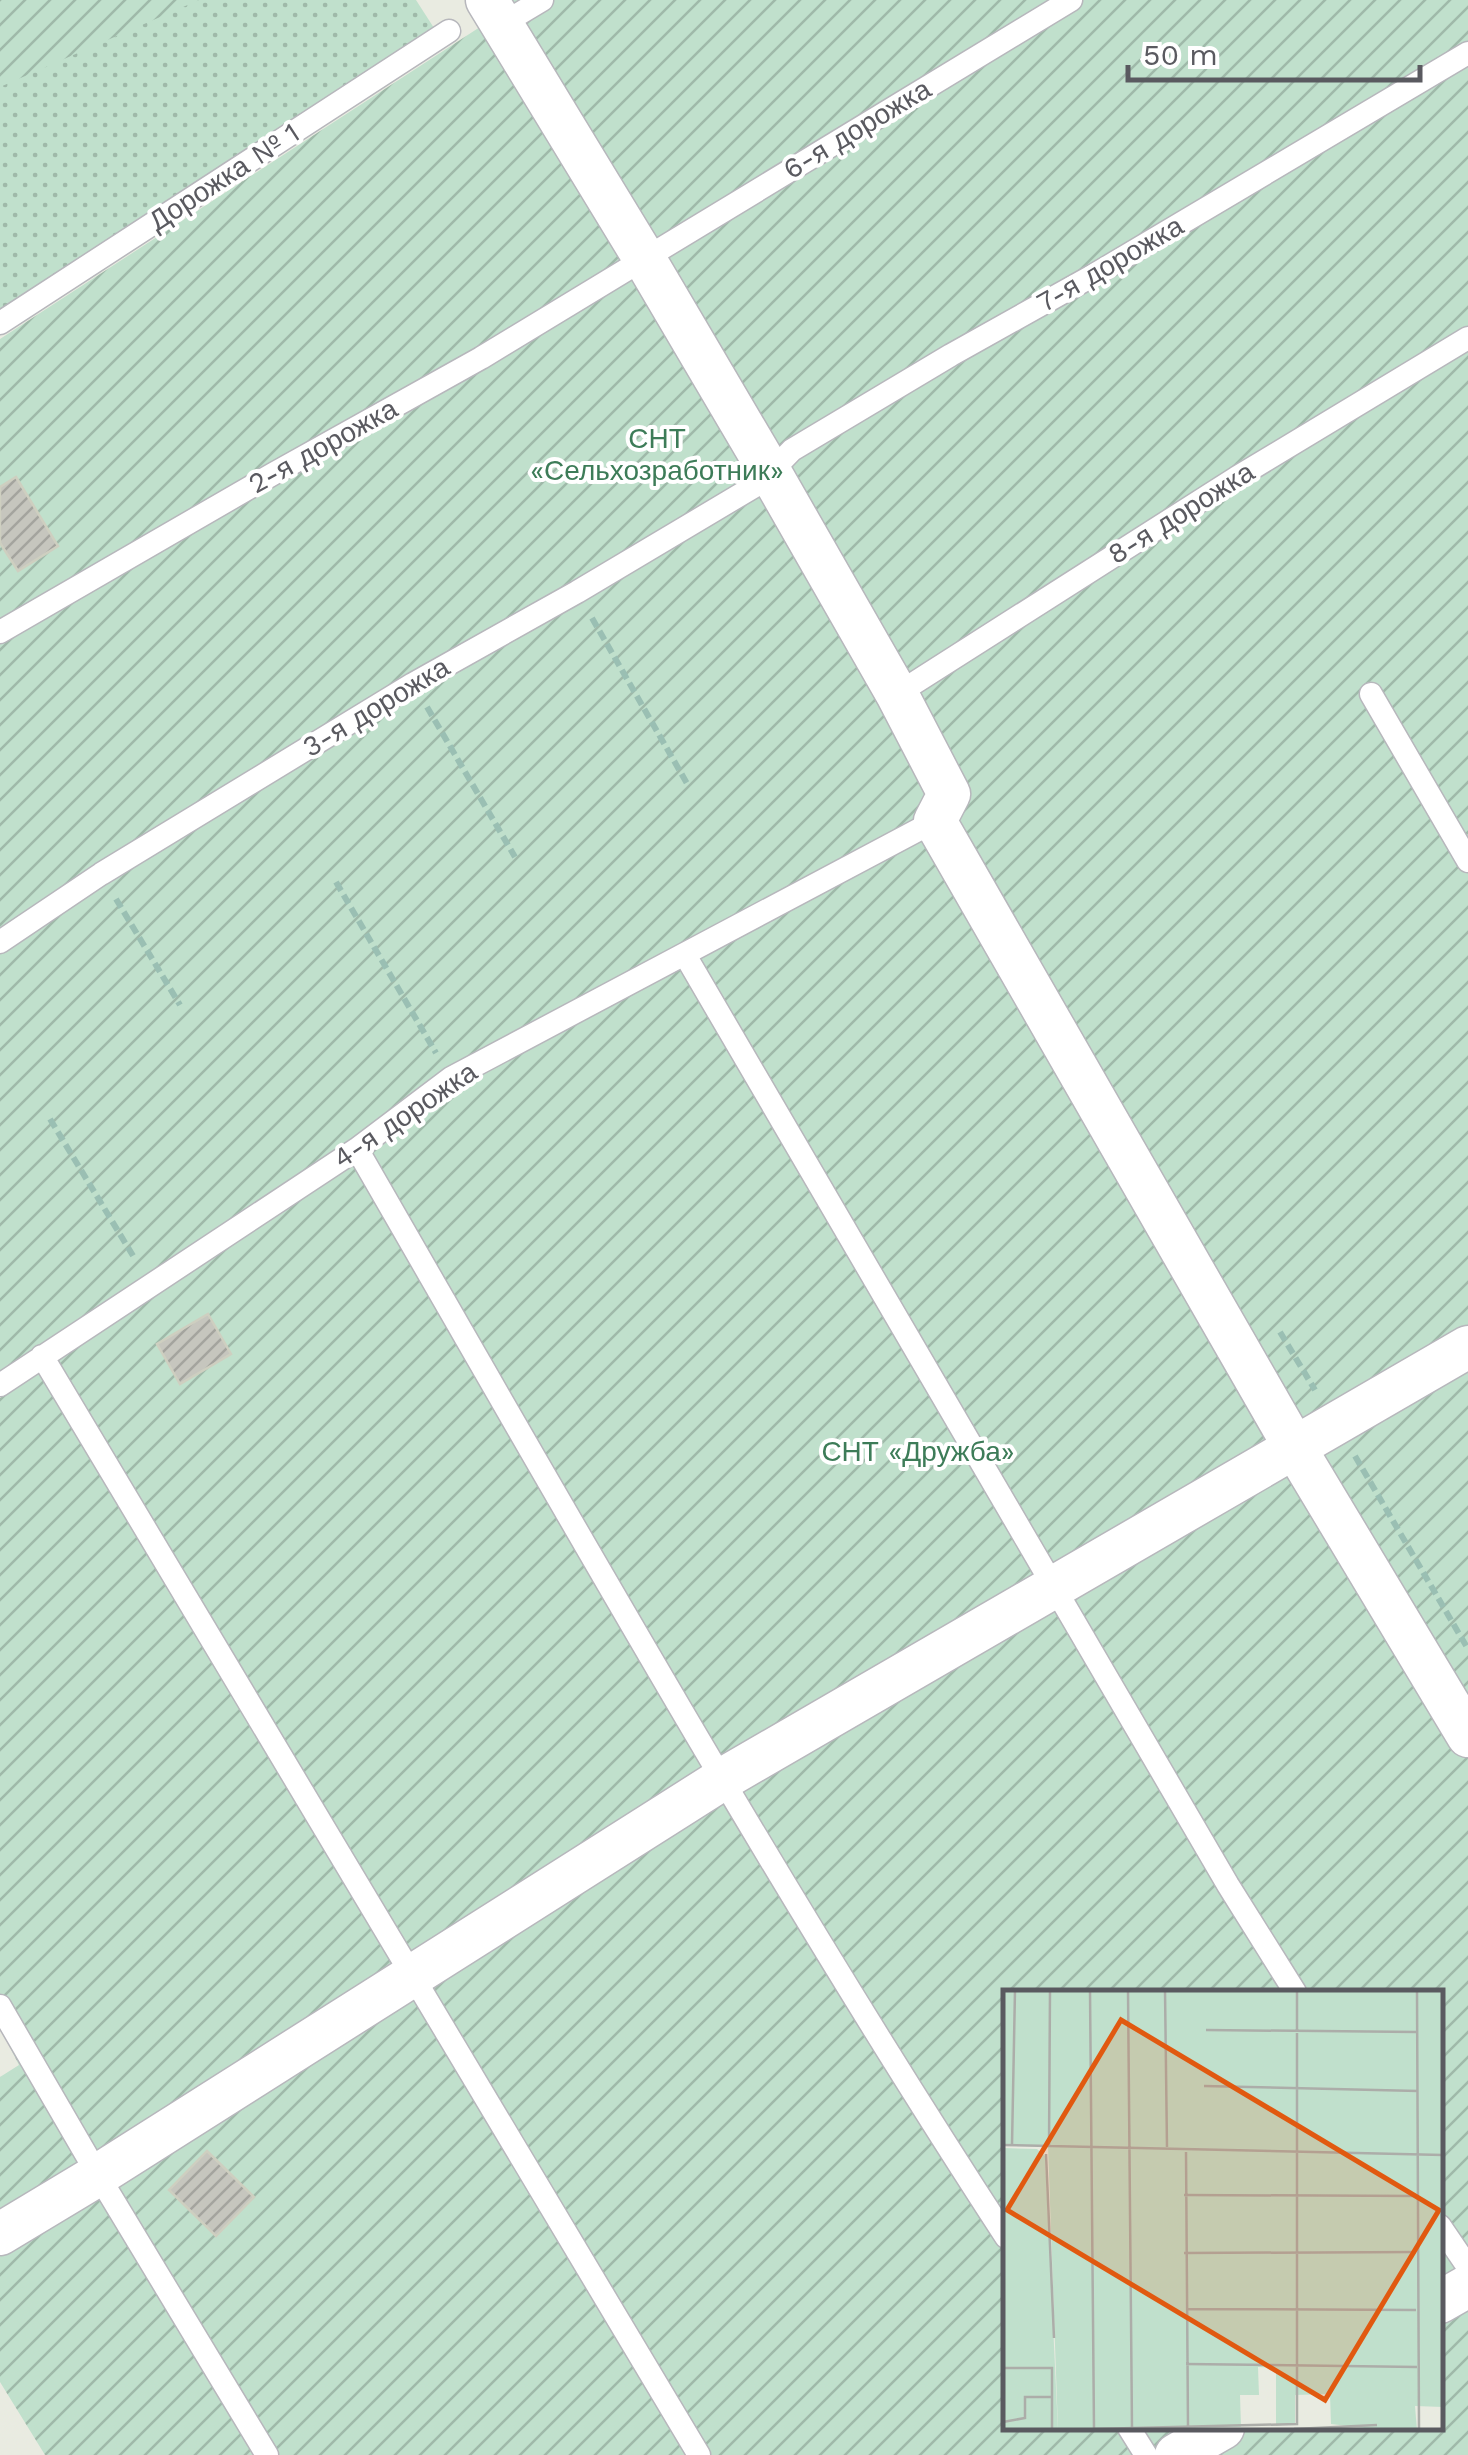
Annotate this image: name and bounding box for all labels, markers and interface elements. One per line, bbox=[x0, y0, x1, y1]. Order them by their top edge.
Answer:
scale bar bbox=[1128, 20, 1420, 82]
text: 50 m bbox=[1143, 37, 1218, 72]
street label: 6-я дорожка bbox=[777, 72, 937, 186]
street label: Дорожка № 1 bbox=[142, 116, 306, 238]
street label: 7-я дорожка bbox=[1031, 209, 1189, 319]
street label: 2-я дорожка bbox=[243, 391, 403, 500]
park label: СНТ «Сельхозработник» bbox=[530, 422, 784, 487]
street label: 8-я дорожка bbox=[1102, 455, 1261, 571]
street label: 3-я дорожка bbox=[297, 650, 456, 764]
street label: 4-я дорожка bbox=[327, 1055, 483, 1175]
park label: СНТ «Дружба» bbox=[821, 1435, 1015, 1468]
inset map bbox=[1003, 1990, 1443, 2430]

